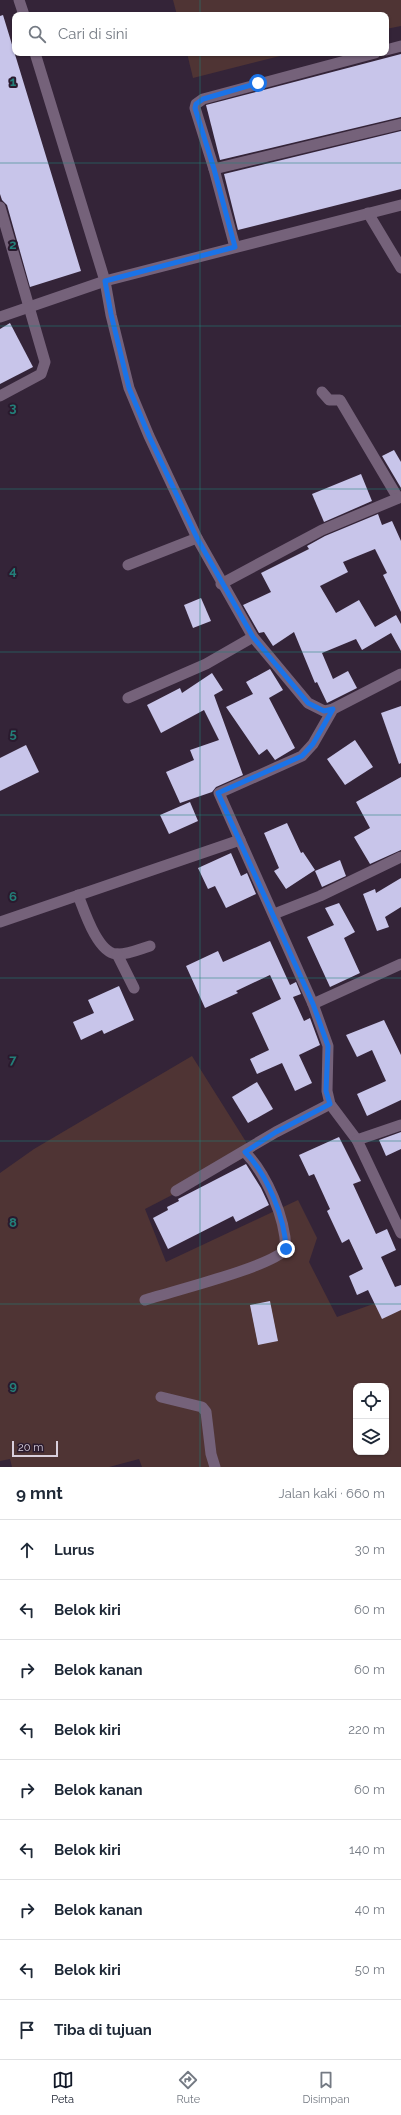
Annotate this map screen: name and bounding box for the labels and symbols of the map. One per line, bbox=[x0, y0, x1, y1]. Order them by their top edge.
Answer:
text: 1 bbox=[10, 74, 17, 89]
route start bbox=[249, 74, 267, 92]
text: 2 bbox=[9, 237, 17, 252]
text: 3 bbox=[9, 400, 17, 415]
text: 4 bbox=[9, 563, 17, 578]
text: 5 bbox=[9, 726, 17, 741]
text: 6 bbox=[9, 889, 17, 904]
text: 7 bbox=[9, 1052, 17, 1067]
text: 8 bbox=[9, 1215, 17, 1230]
route end bbox=[277, 1240, 295, 1258]
text: 9 bbox=[9, 1378, 17, 1393]
scale bar bbox=[12, 1439, 58, 1458]

